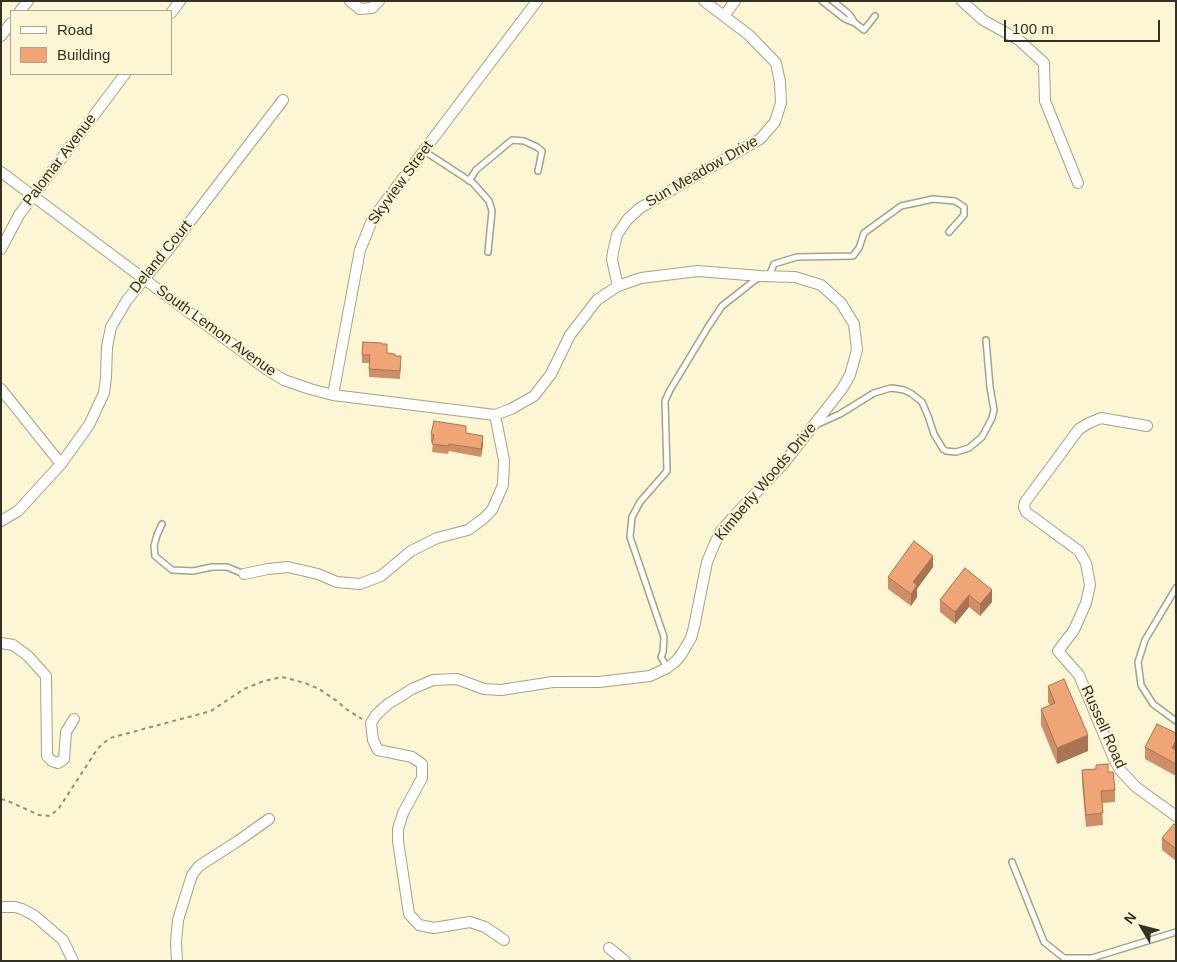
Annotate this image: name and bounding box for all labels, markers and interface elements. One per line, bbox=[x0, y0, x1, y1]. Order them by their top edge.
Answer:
legend bbox=[10, 10, 172, 75]
scale bar bbox=[1007, 10, 1163, 42]
text: 100 m bbox=[1012, 20, 1054, 37]
text: Road bbox=[57, 21, 93, 38]
text: Building bbox=[57, 46, 110, 63]
street label: Palomar Avenue bbox=[20, 110, 100, 210]
street label: Sun Meadow Drive bbox=[643, 133, 761, 211]
street label: Skyview Street bbox=[365, 138, 437, 228]
street label: Deland Court bbox=[126, 217, 196, 297]
street label: South Lemon Avenue bbox=[152, 281, 280, 381]
street label: Kimberly Woods Drive bbox=[712, 419, 820, 545]
street label: Russell Road bbox=[1077, 683, 1129, 771]
north arrow bbox=[1117, 902, 1167, 952]
text: N bbox=[1121, 909, 1139, 927]

